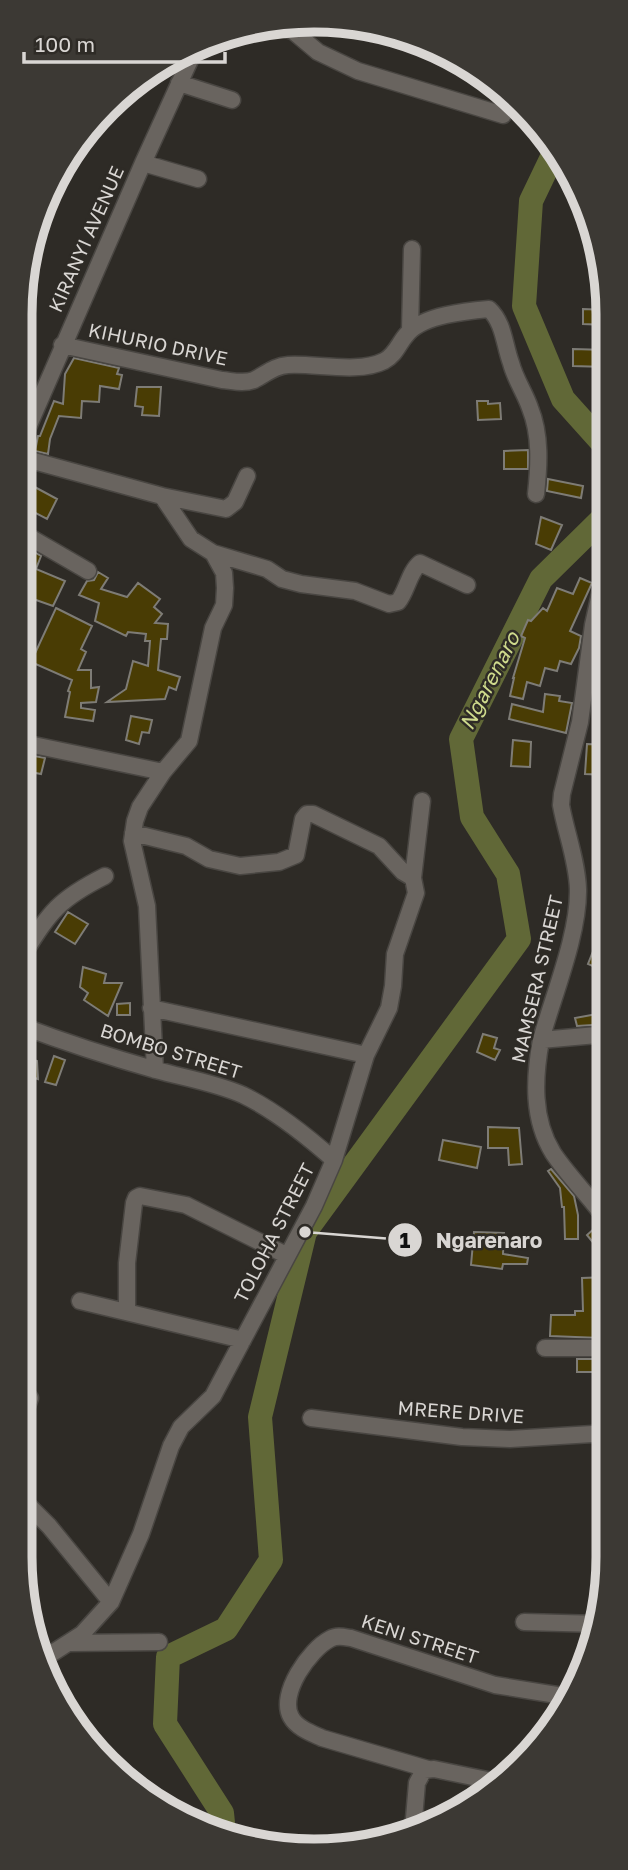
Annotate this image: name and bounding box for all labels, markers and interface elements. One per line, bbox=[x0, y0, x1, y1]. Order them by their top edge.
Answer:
scale bar bbox=[24, 21, 226, 65]
text: 100 m bbox=[35, 31, 95, 57]
street label: KIRANYI AVENUE bbox=[43, 162, 128, 315]
street label: KIHURIO DRIVE bbox=[86, 318, 230, 369]
water label: Ngarenaro bbox=[453, 626, 525, 734]
street label: MAMSERA STREET bbox=[506, 893, 567, 1065]
street label: BOMBO STREET bbox=[98, 1018, 245, 1083]
street label: TOLOHA STREET bbox=[228, 1159, 319, 1306]
callout: Ngarenaro bbox=[387, 1219, 557, 1261]
text: 1 bbox=[400, 1227, 411, 1253]
text: Ngarenaro bbox=[436, 1227, 542, 1253]
street label: MRERE DRIVE bbox=[397, 1396, 525, 1427]
street label: KENI STREET bbox=[359, 1609, 482, 1668]

